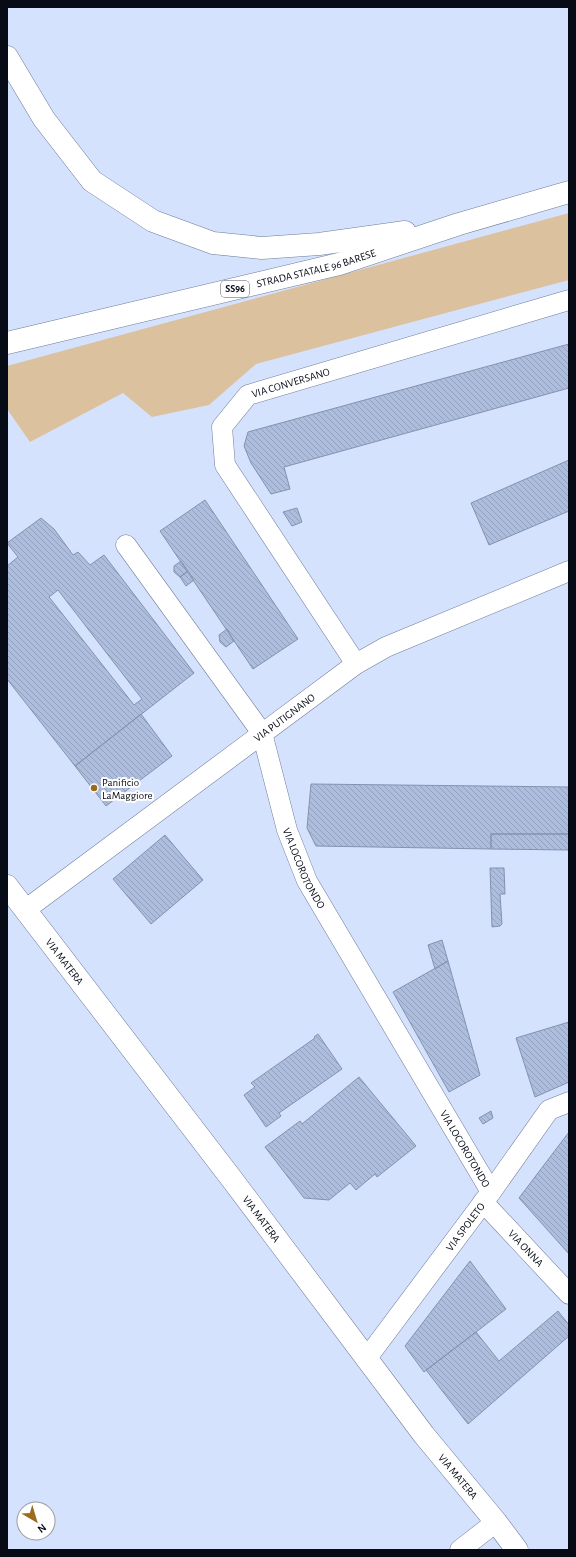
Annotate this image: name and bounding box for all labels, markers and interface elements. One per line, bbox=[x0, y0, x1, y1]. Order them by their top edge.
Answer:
street label: STRADA STATALE 96 BARESE bbox=[255, 246, 378, 289]
road number: SS96 bbox=[221, 281, 249, 297]
street label: VIA CONVERSANO bbox=[250, 366, 331, 399]
street label: VIA PUTIGNANO bbox=[252, 691, 317, 744]
place label: Panificio LaMaggiore bbox=[102, 777, 153, 801]
marker: Panificio LaMaggiore bbox=[89, 783, 99, 793]
street label: VIA LOCOROTONDO bbox=[281, 826, 327, 910]
street label: VIA MATERA bbox=[44, 936, 86, 987]
street label: VIA LOCOROTONDO bbox=[438, 1108, 492, 1189]
street label: VIA MATERA bbox=[241, 1193, 283, 1245]
street label: VIA SPOLETO bbox=[444, 1200, 487, 1253]
street label: VIA ONNA bbox=[506, 1228, 546, 1269]
street label: VIA MATERA bbox=[436, 1452, 480, 1501]
north arrow bbox=[16, 1501, 56, 1541]
text: N bbox=[35, 1522, 48, 1535]

